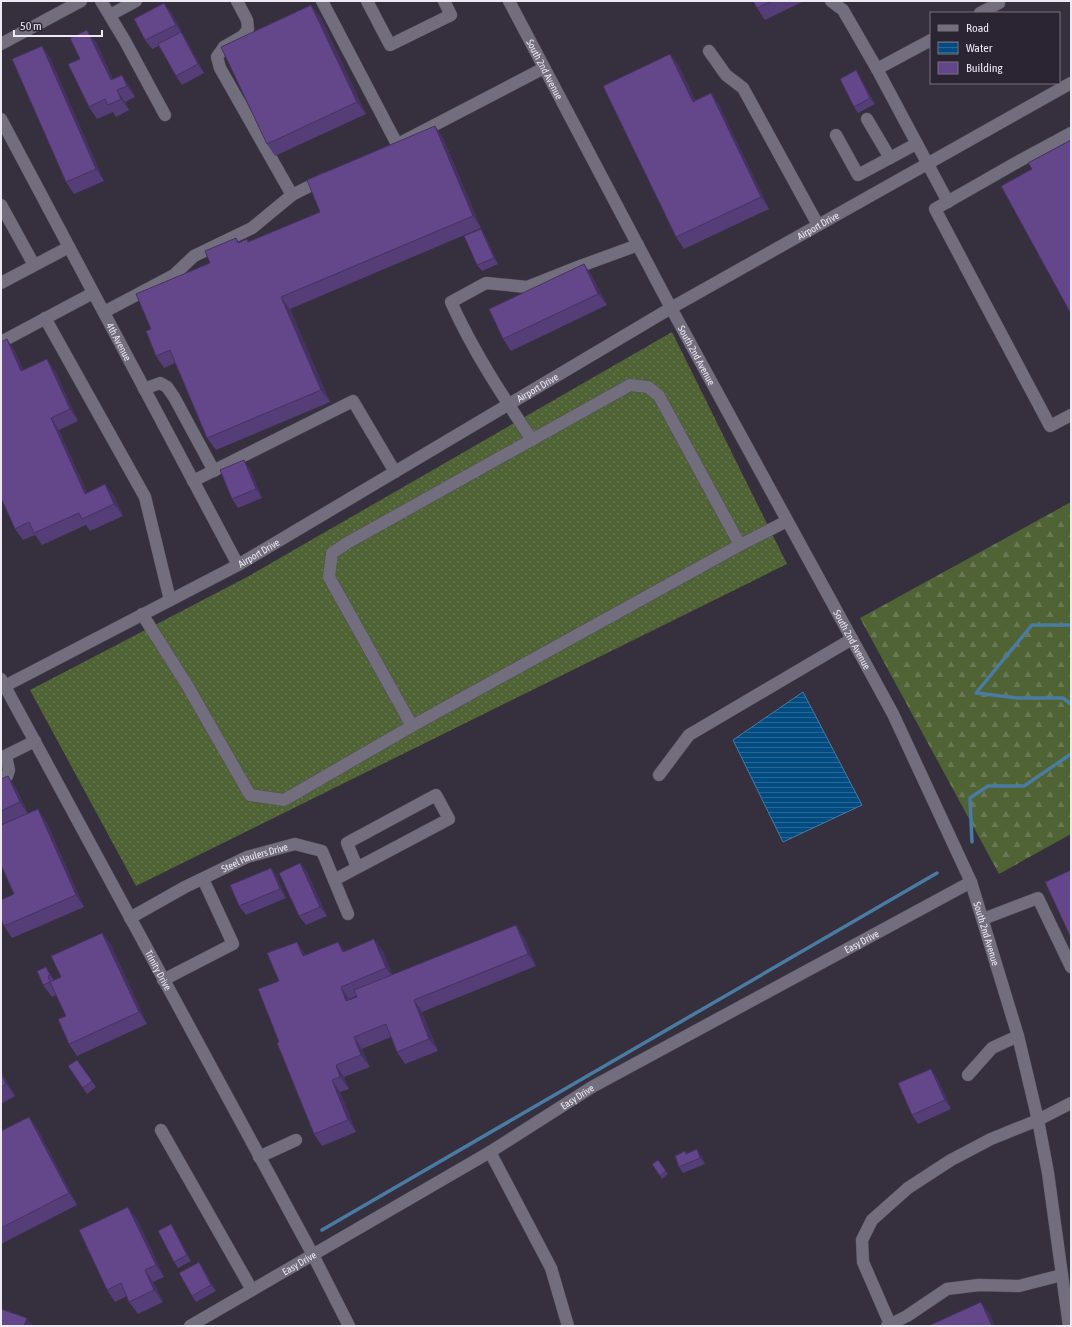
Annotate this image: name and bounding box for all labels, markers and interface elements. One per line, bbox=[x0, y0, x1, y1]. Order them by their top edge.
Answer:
scale bar bbox=[14, 12, 102, 38]
legend bbox=[930, 12, 1060, 84]
text: 50 m bbox=[20, 19, 42, 33]
text: Road bbox=[966, 21, 989, 35]
street label: South 2nd Avenue bbox=[524, 37, 565, 102]
text: Water bbox=[966, 41, 993, 55]
text: Building bbox=[966, 61, 1004, 75]
street label: Airport Drive bbox=[795, 210, 841, 242]
street label: 4th Avenue bbox=[104, 321, 134, 363]
street label: South 2nd Avenue bbox=[676, 324, 717, 388]
street label: Airport Drive bbox=[515, 371, 561, 404]
street label: Airport Drive bbox=[236, 536, 282, 570]
street label: South 2nd Avenue bbox=[831, 608, 873, 672]
street label: Steel Haulers Drive bbox=[220, 841, 289, 875]
street label: South 2nd Avenue bbox=[971, 900, 1001, 967]
street label: Easy Drive bbox=[843, 928, 881, 955]
street label: Trinity Drive bbox=[143, 948, 174, 993]
street label: Easy Drive bbox=[559, 1082, 596, 1112]
street label: Easy Drive bbox=[280, 1249, 319, 1277]

